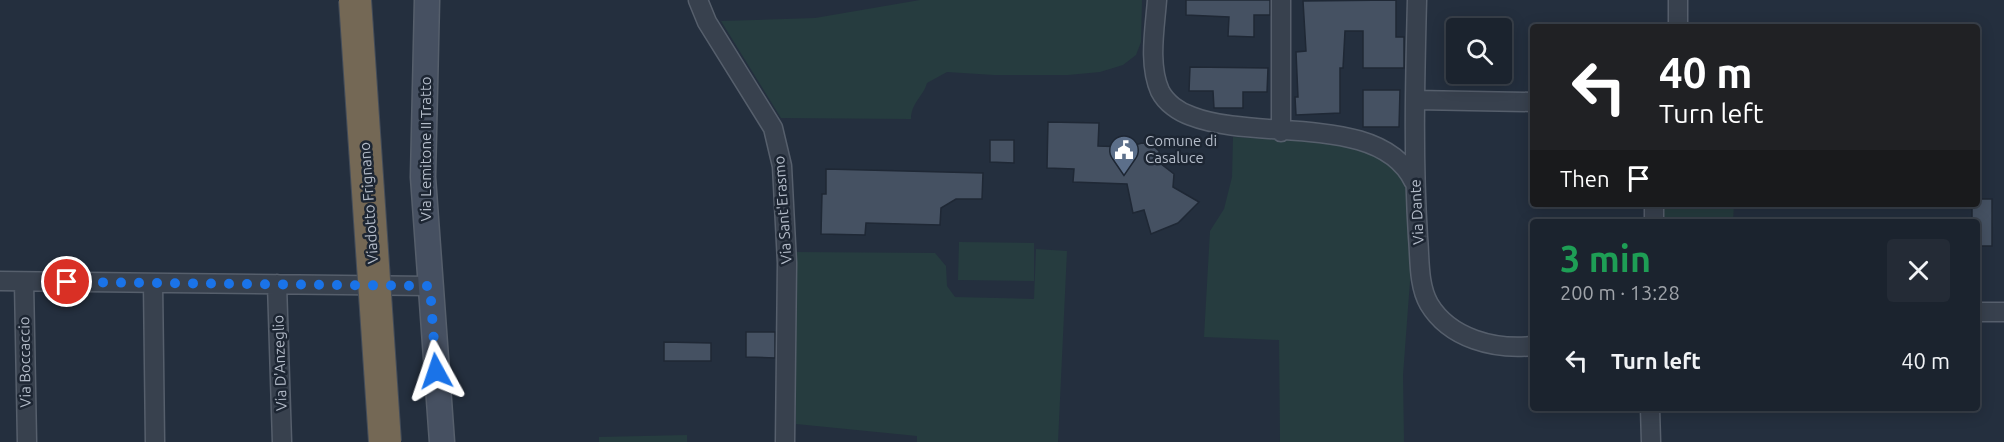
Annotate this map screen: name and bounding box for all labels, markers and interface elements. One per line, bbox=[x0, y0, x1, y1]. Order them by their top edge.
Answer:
map controls bbox=[1446, 18, 1512, 84]
button: search bbox=[1446, 18, 1512, 84]
icon: left bbox=[1560, 48, 1638, 126]
text: 40 m bbox=[1659, 49, 1753, 96]
street label: Via Lemitone II Tratto bbox=[417, 76, 434, 222]
text: Turn left bbox=[1659, 98, 1763, 128]
place label: Comune di Casaluce bbox=[1145, 132, 1217, 166]
public building icon: Comune di Casaluce bbox=[1108, 134, 1140, 176]
street label: Viadotto Frignano bbox=[356, 142, 381, 265]
street label: Via Sant'Erasmo bbox=[770, 155, 795, 265]
icon: arrive bbox=[1622, 162, 1655, 195]
text: Then bbox=[1560, 166, 1610, 191]
street label: Via Dante bbox=[1406, 179, 1427, 245]
text: 3 min bbox=[1560, 238, 1651, 279]
button: close bbox=[1887, 239, 1950, 302]
pin bbox=[41, 256, 92, 307]
icon: arrive bbox=[50, 265, 83, 298]
text: 200 m · 13:28 bbox=[1560, 281, 1680, 304]
street label: Via D'Anzeglio bbox=[269, 315, 290, 411]
street label: Via Boccaccio bbox=[15, 316, 34, 408]
position arrow bbox=[404, 339, 468, 403]
icon: left bbox=[1560, 344, 1593, 377]
text: Turn left bbox=[1611, 348, 1701, 373]
text: 40 m bbox=[1901, 348, 1950, 373]

